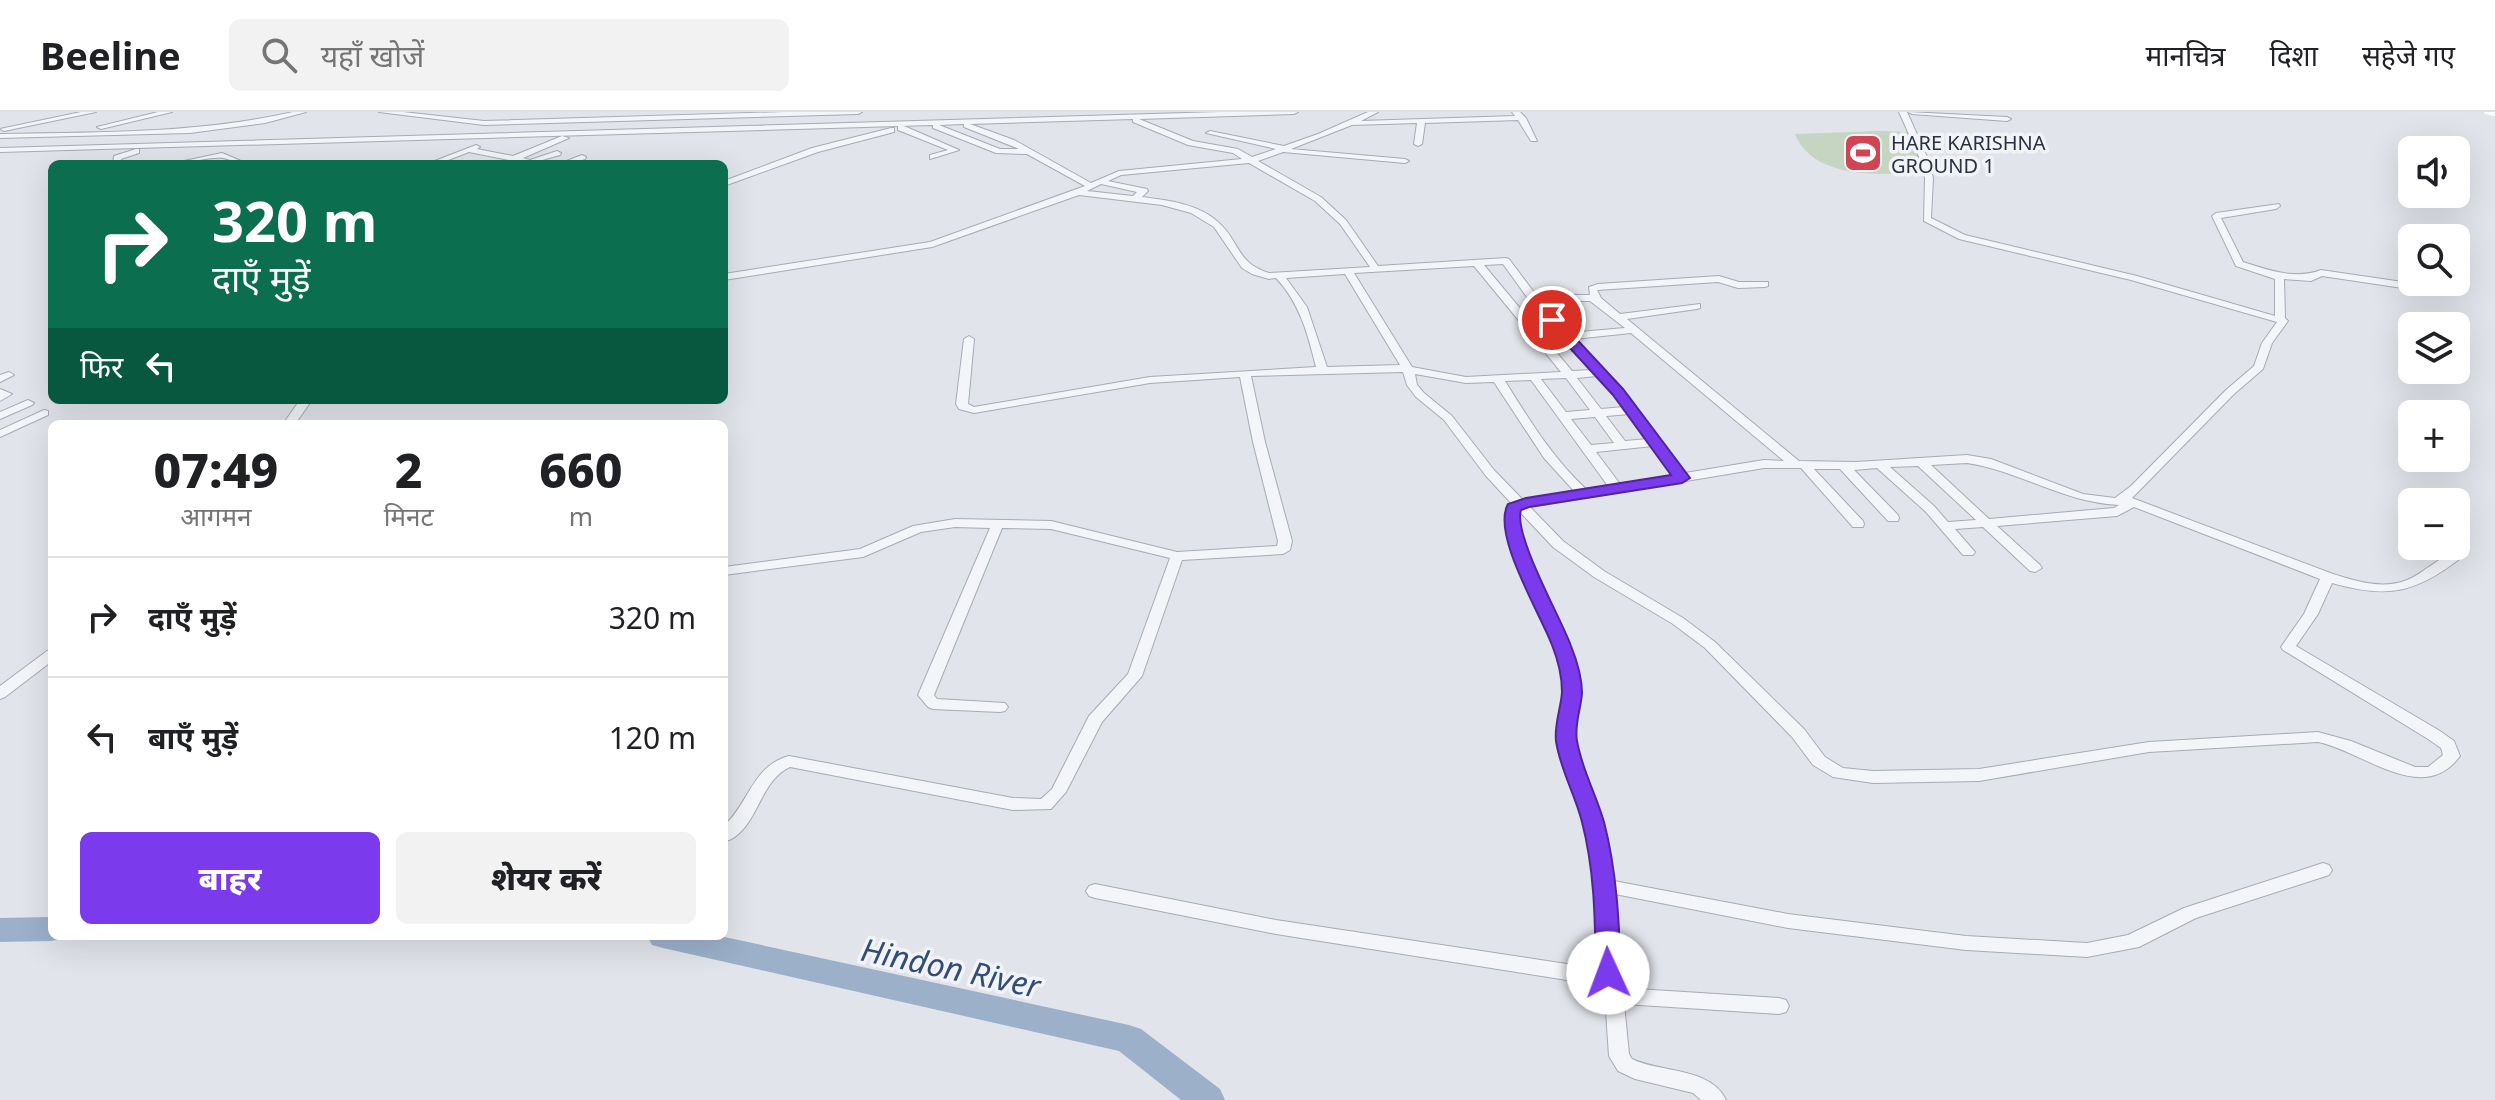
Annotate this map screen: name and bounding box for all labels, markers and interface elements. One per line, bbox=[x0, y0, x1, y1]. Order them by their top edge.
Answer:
search box bbox=[229, 19, 789, 91]
text: Beeline bbox=[40, 29, 181, 81]
icon: search bbox=[257, 33, 301, 77]
text: यहाँ खोजें bbox=[321, 35, 424, 76]
text: मानचित्र bbox=[2145, 36, 2225, 74]
text: दिशा bbox=[2269, 36, 2318, 74]
text: सहेजे गए bbox=[2362, 36, 2455, 74]
place label: HARE KARISHNA GROUND 1 bbox=[1891, 129, 2046, 179]
sports icon: HARE KARISHNA GROUND 1 bbox=[1842, 132, 1884, 174]
map controls bbox=[2398, 136, 2470, 560]
button: sound bbox=[2398, 136, 2470, 208]
text: 320 m bbox=[212, 182, 377, 258]
icon: right bbox=[80, 192, 184, 296]
button: search bbox=[2398, 224, 2470, 296]
text: दाएँ मुड़ें bbox=[212, 254, 311, 303]
pin bbox=[1518, 286, 1586, 354]
icon: arrive bbox=[1530, 298, 1574, 342]
button: layers bbox=[2398, 312, 2470, 384]
icon: left bbox=[139, 344, 183, 388]
text: फिर bbox=[80, 346, 123, 387]
button: + bbox=[2398, 400, 2470, 472]
text: 07:49 bbox=[154, 437, 278, 502]
text: 2 bbox=[395, 437, 423, 502]
text: 660 bbox=[539, 437, 622, 502]
button: − bbox=[2398, 488, 2470, 560]
text: आगमन bbox=[180, 498, 251, 534]
text: मिनट bbox=[384, 498, 434, 534]
text: m bbox=[569, 498, 593, 534]
icon: right bbox=[80, 595, 124, 639]
text: दाएँ मुड़ें bbox=[148, 597, 236, 638]
text: 320 m bbox=[609, 597, 696, 638]
icon: left bbox=[80, 715, 124, 759]
text: बाएँ मुड़ें bbox=[148, 717, 238, 758]
text: 120 m bbox=[609, 717, 696, 758]
button: बाहर bbox=[80, 832, 380, 924]
button: शेयर करें bbox=[396, 832, 696, 924]
water label: Hindon River bbox=[857, 927, 1046, 1007]
position arrow bbox=[1566, 931, 1650, 1015]

